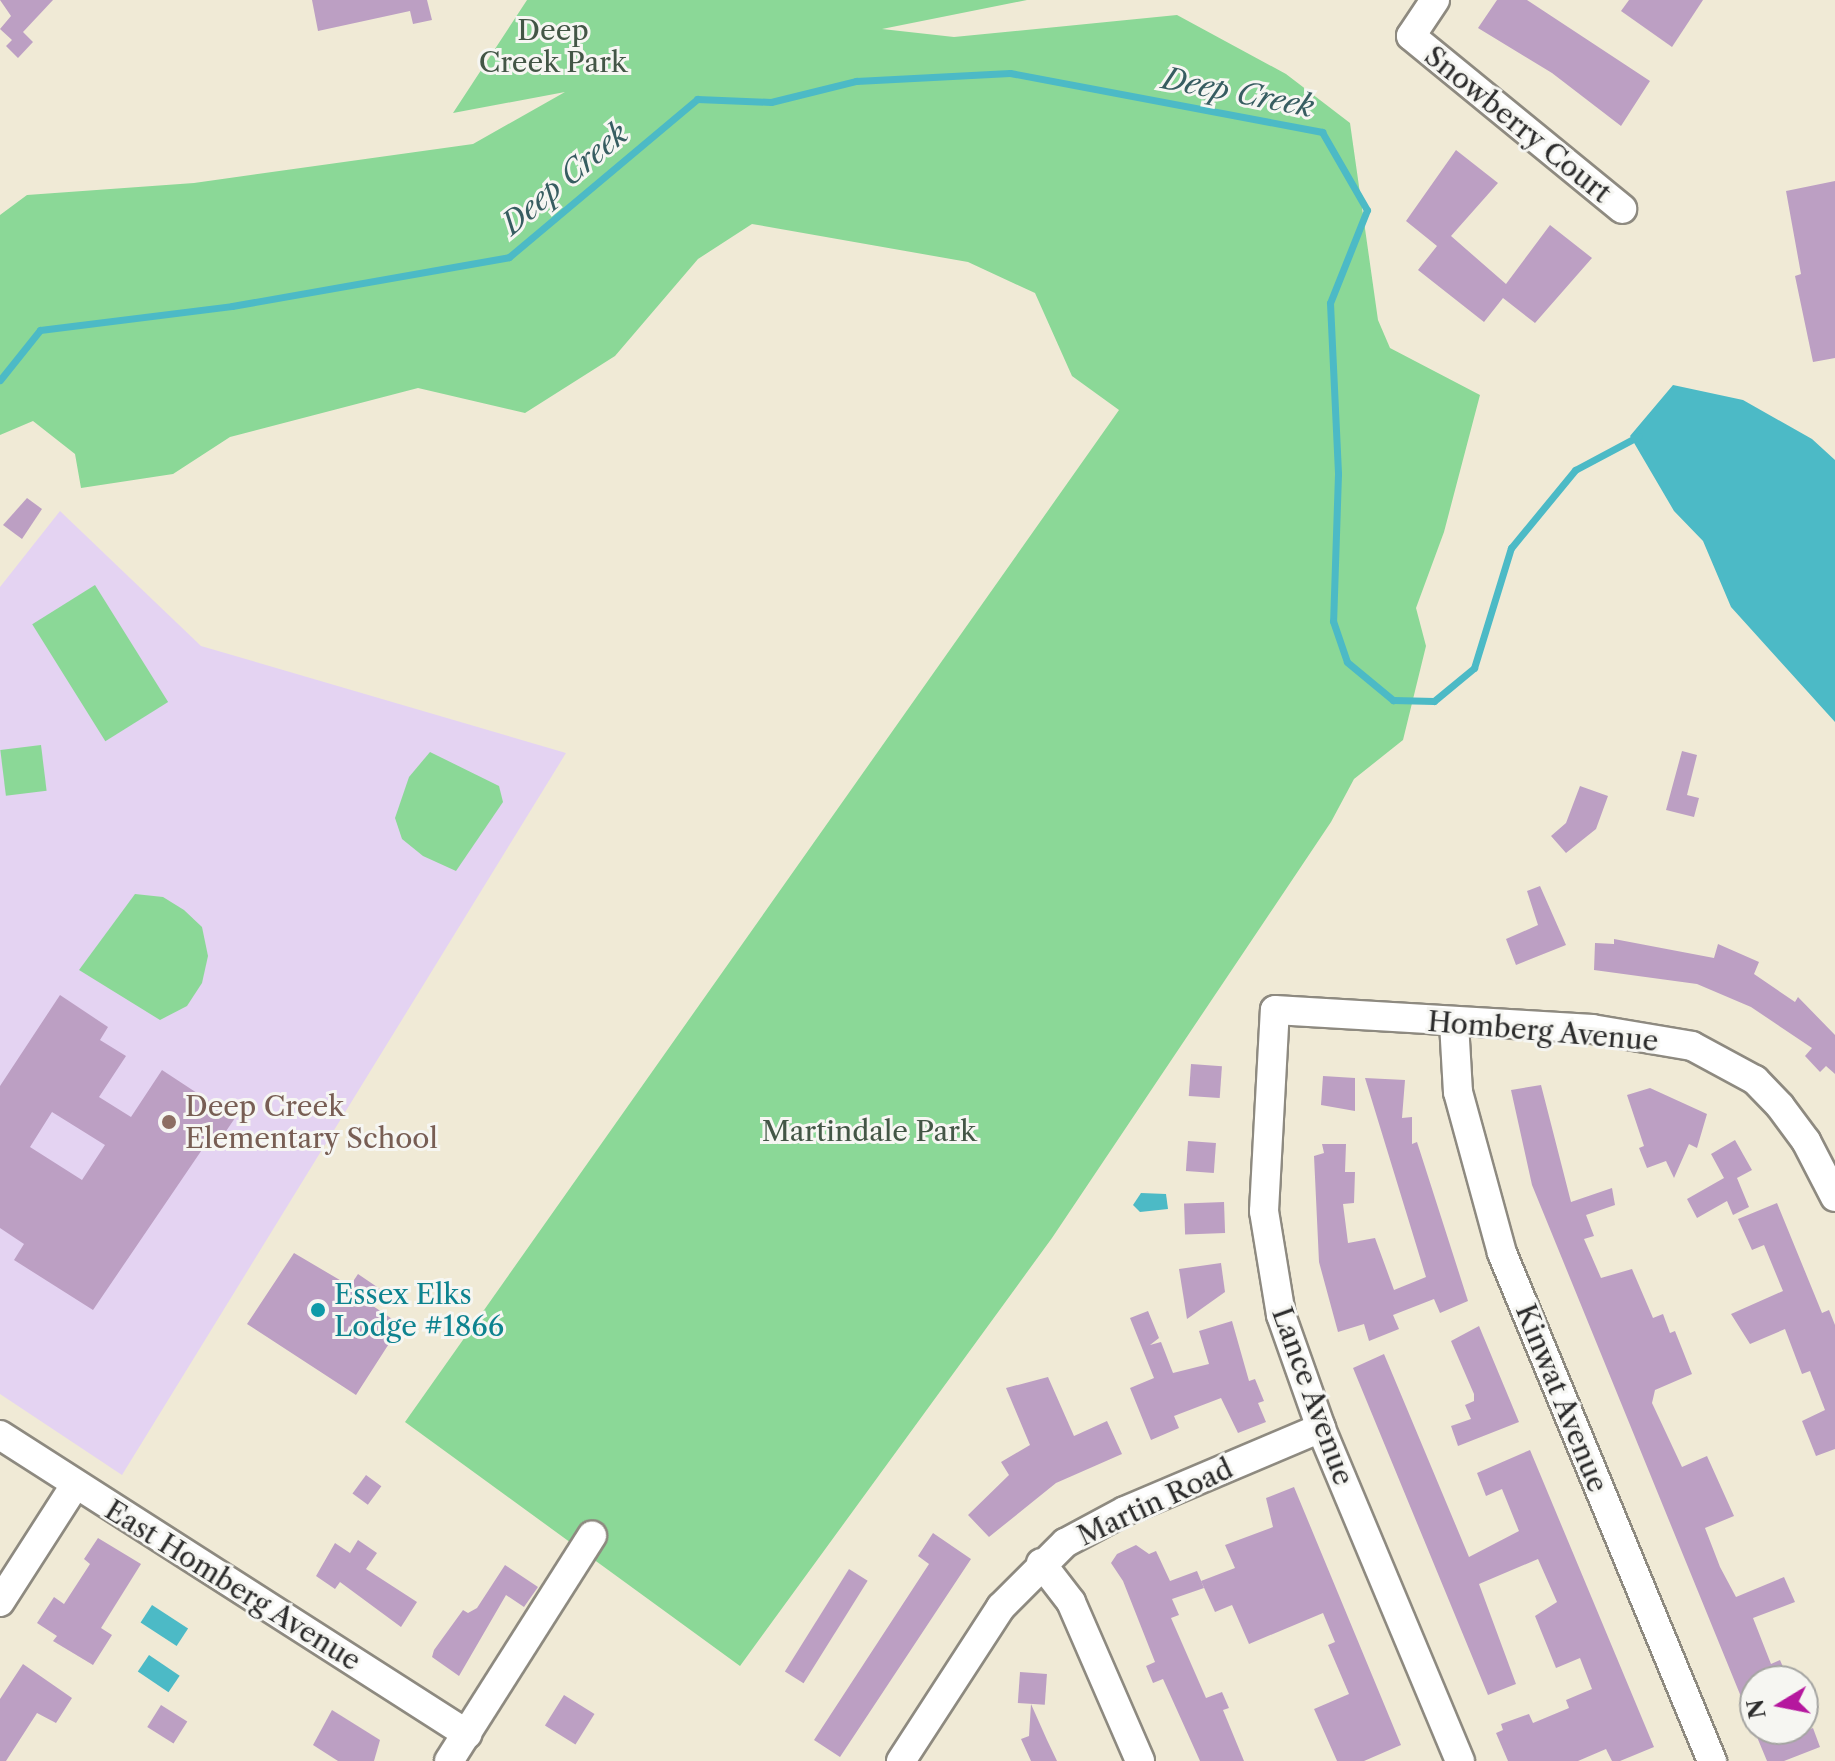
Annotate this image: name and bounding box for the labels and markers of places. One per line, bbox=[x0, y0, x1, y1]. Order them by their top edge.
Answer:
place label: Deep Creek Elementary School bbox=[185, 1089, 439, 1155]
marker: Deep Creek Elementary School bbox=[160, 1113, 178, 1131]
place label: Essex Elks Lodge #1866 bbox=[334, 1277, 504, 1343]
marker: Essex Elks Lodge #1866 bbox=[309, 1301, 327, 1319]

